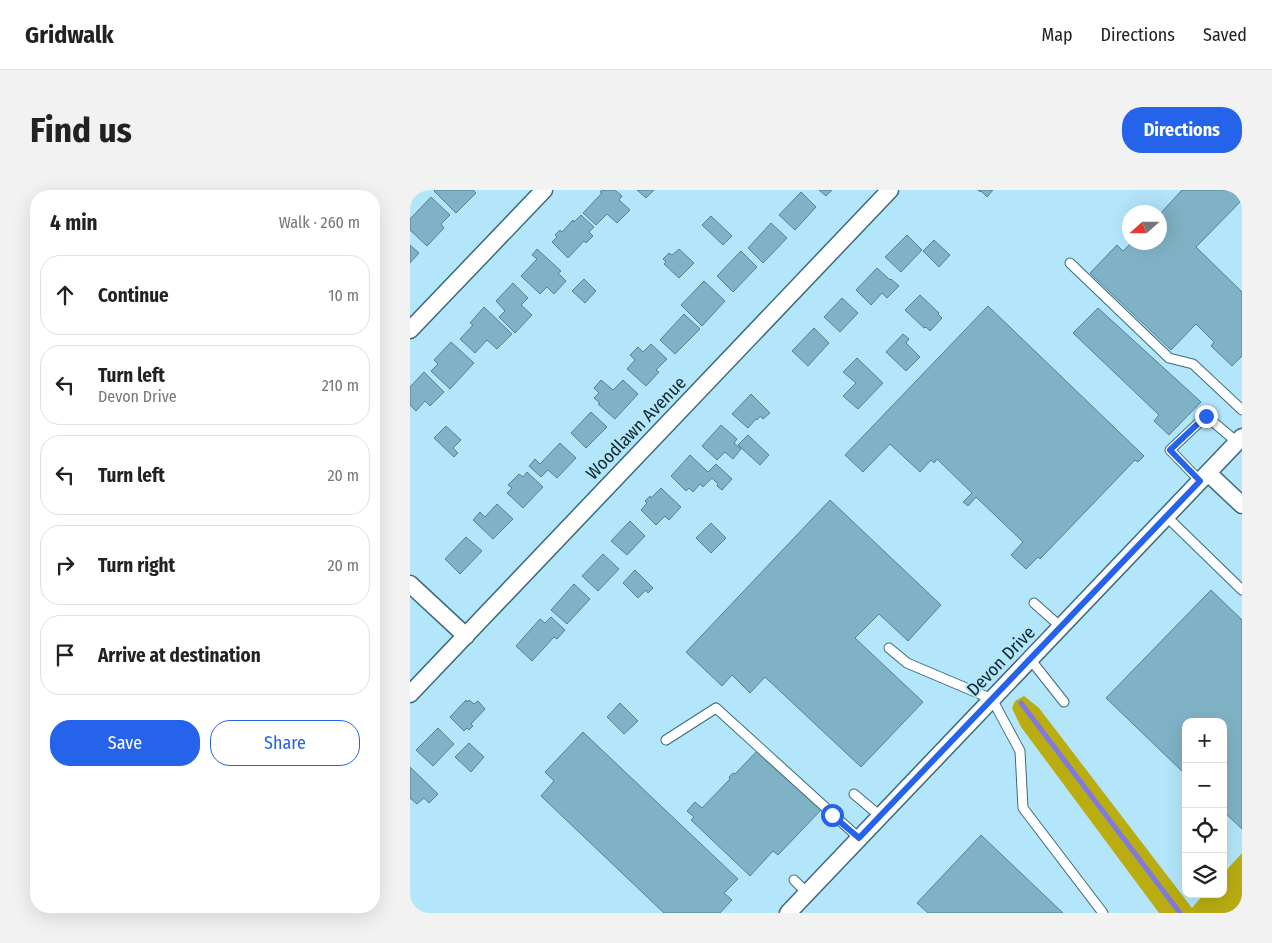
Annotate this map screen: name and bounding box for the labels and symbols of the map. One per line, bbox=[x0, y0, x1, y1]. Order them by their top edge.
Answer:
north arrow bbox=[1122, 205, 1167, 250]
street label: Woodlawn Avenue bbox=[581, 372, 691, 484]
route end bbox=[1195, 405, 1218, 428]
street label: Devon Drive bbox=[962, 621, 1040, 700]
route start bbox=[821, 804, 844, 827]

